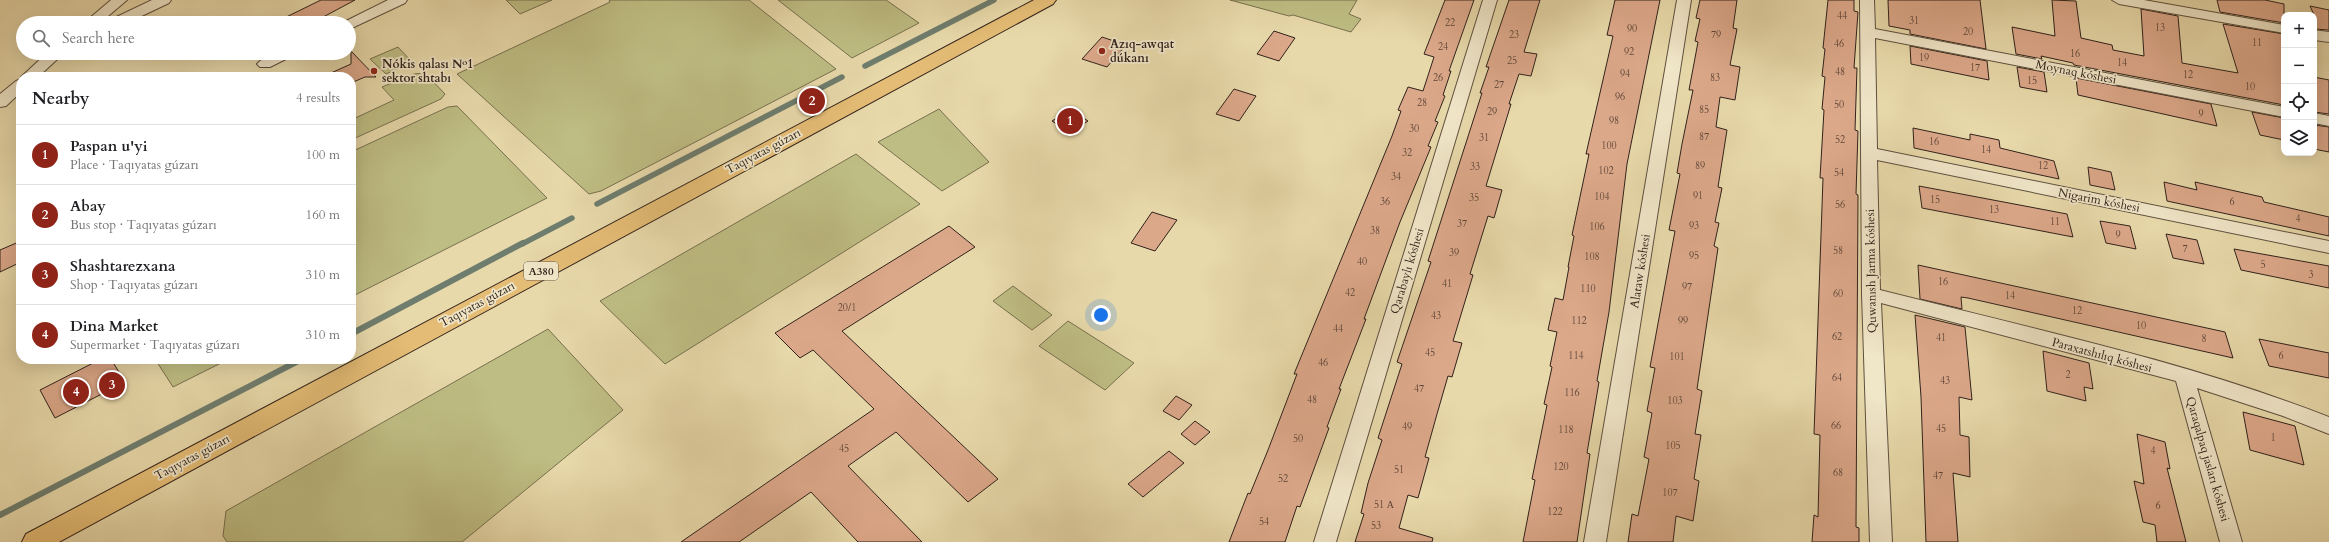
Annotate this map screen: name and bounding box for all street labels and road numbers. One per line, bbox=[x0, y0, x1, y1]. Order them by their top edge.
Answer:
street label: Moynaq kóshesi bbox=[2034, 56, 2118, 88]
street label: Taqıyatas gúzarı bbox=[723, 124, 804, 178]
street label: Nigarim kóshesi bbox=[2057, 184, 2142, 216]
street label: Quwanısh Jarma kóshesi bbox=[1862, 208, 1880, 333]
street label: Qarabaylı kóshesi bbox=[1386, 225, 1428, 316]
street label: Alataw kóshesi bbox=[1626, 232, 1654, 309]
road number: A380 bbox=[524, 262, 558, 280]
street label: Taqıyatas gúzarı bbox=[437, 277, 518, 331]
street label: Paraxatshılıq kóshesi bbox=[2050, 334, 2155, 376]
street label: Qaraqalpaq jasları kóshesi bbox=[2183, 395, 2234, 524]
street label: Taqıyatas gúzarı bbox=[152, 430, 233, 484]

